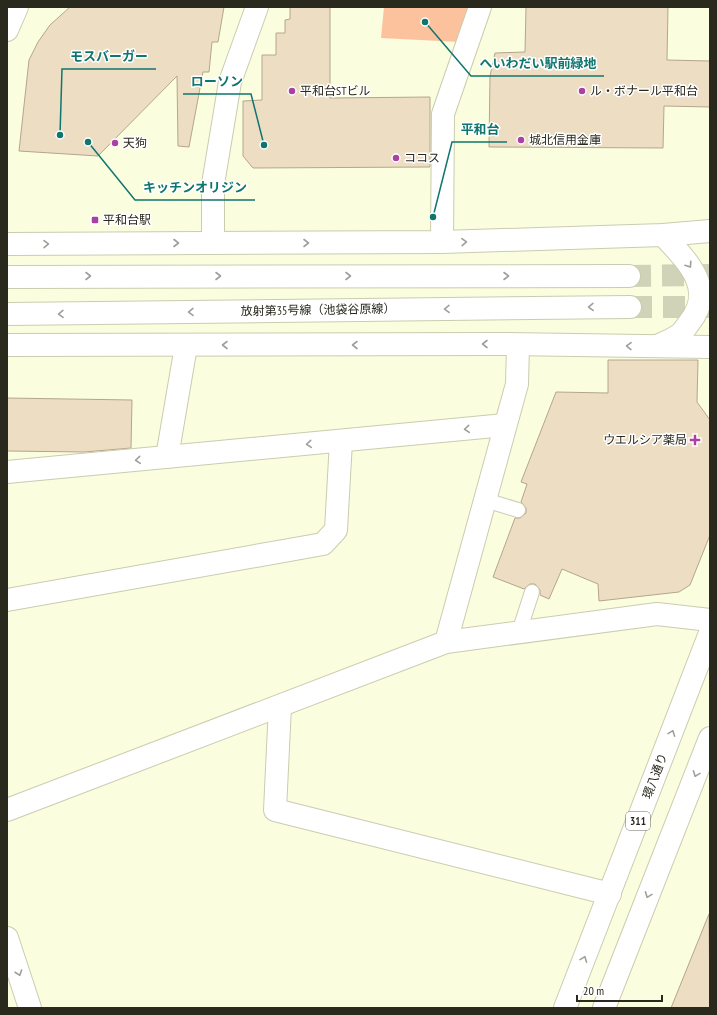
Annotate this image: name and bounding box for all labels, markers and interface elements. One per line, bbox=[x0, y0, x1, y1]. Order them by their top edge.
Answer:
callout: モスバーガー bbox=[62, 44, 156, 69]
text: モスバーガー bbox=[70, 48, 148, 65]
callout: へいわだい駅前緑地 bbox=[471, 51, 604, 76]
text: へいわだい駅前緑地 bbox=[479, 55, 597, 72]
callout: ローソン bbox=[183, 69, 251, 94]
text: ローソン bbox=[191, 73, 243, 90]
place label: 平和台STビル bbox=[300, 83, 371, 98]
place label: ル・ボナール平和台 bbox=[590, 83, 698, 98]
marker: 平和台STビル bbox=[287, 86, 297, 96]
marker: ル・ボナール平和台 bbox=[577, 86, 587, 96]
callout: 平和台 bbox=[452, 117, 507, 142]
text: 平和台 bbox=[460, 121, 500, 138]
place label: 城北信用金庫 bbox=[529, 132, 601, 147]
place label: 天狗 bbox=[123, 135, 147, 150]
marker: 城北信用金庫 bbox=[516, 135, 526, 145]
marker: 天狗 bbox=[110, 138, 120, 148]
place label: ココス bbox=[404, 150, 440, 165]
marker: ココス bbox=[391, 153, 401, 163]
callout: キッチンオリジン bbox=[135, 175, 255, 200]
text: キッチンオリジン bbox=[143, 179, 247, 196]
place label: 平和台駅 bbox=[103, 212, 151, 227]
marker: 平和台駅 bbox=[90, 215, 100, 225]
one-way arrow bbox=[461, 238, 467, 246]
one-way arrow bbox=[173, 239, 179, 247]
one-way arrow bbox=[303, 239, 309, 247]
one-way arrow bbox=[43, 240, 49, 248]
one-way arrow bbox=[684, 260, 691, 267]
one-way arrow bbox=[85, 272, 91, 280]
one-way arrow bbox=[215, 272, 221, 280]
one-way arrow bbox=[345, 272, 351, 280]
one-way arrow bbox=[503, 272, 509, 280]
street label: 放射第35号線（池袋谷原線） bbox=[240, 301, 396, 318]
one-way arrow bbox=[588, 303, 594, 311]
one-way arrow bbox=[444, 305, 450, 313]
one-way arrow bbox=[188, 308, 194, 316]
one-way arrow bbox=[58, 310, 64, 318]
one-way arrow bbox=[482, 340, 488, 348]
one-way arrow bbox=[222, 341, 228, 350]
one-way arrow bbox=[352, 341, 358, 349]
one-way arrow bbox=[626, 342, 632, 350]
one-way arrow bbox=[464, 424, 470, 433]
place label: ウエルシア薬局 bbox=[603, 432, 687, 447]
marker: ウエルシア薬局 bbox=[690, 435, 700, 445]
one-way arrow bbox=[306, 439, 312, 448]
one-way arrow bbox=[135, 455, 141, 464]
one-way arrow bbox=[667, 729, 675, 736]
street label: 環八通り bbox=[639, 751, 670, 801]
one-way arrow bbox=[692, 770, 700, 777]
road number: 311 bbox=[626, 812, 650, 830]
one-way arrow bbox=[645, 891, 653, 898]
one-way arrow bbox=[580, 955, 588, 962]
one-way arrow bbox=[14, 969, 22, 976]
scale bar bbox=[577, 977, 662, 1003]
text: 20 m bbox=[583, 983, 604, 998]

